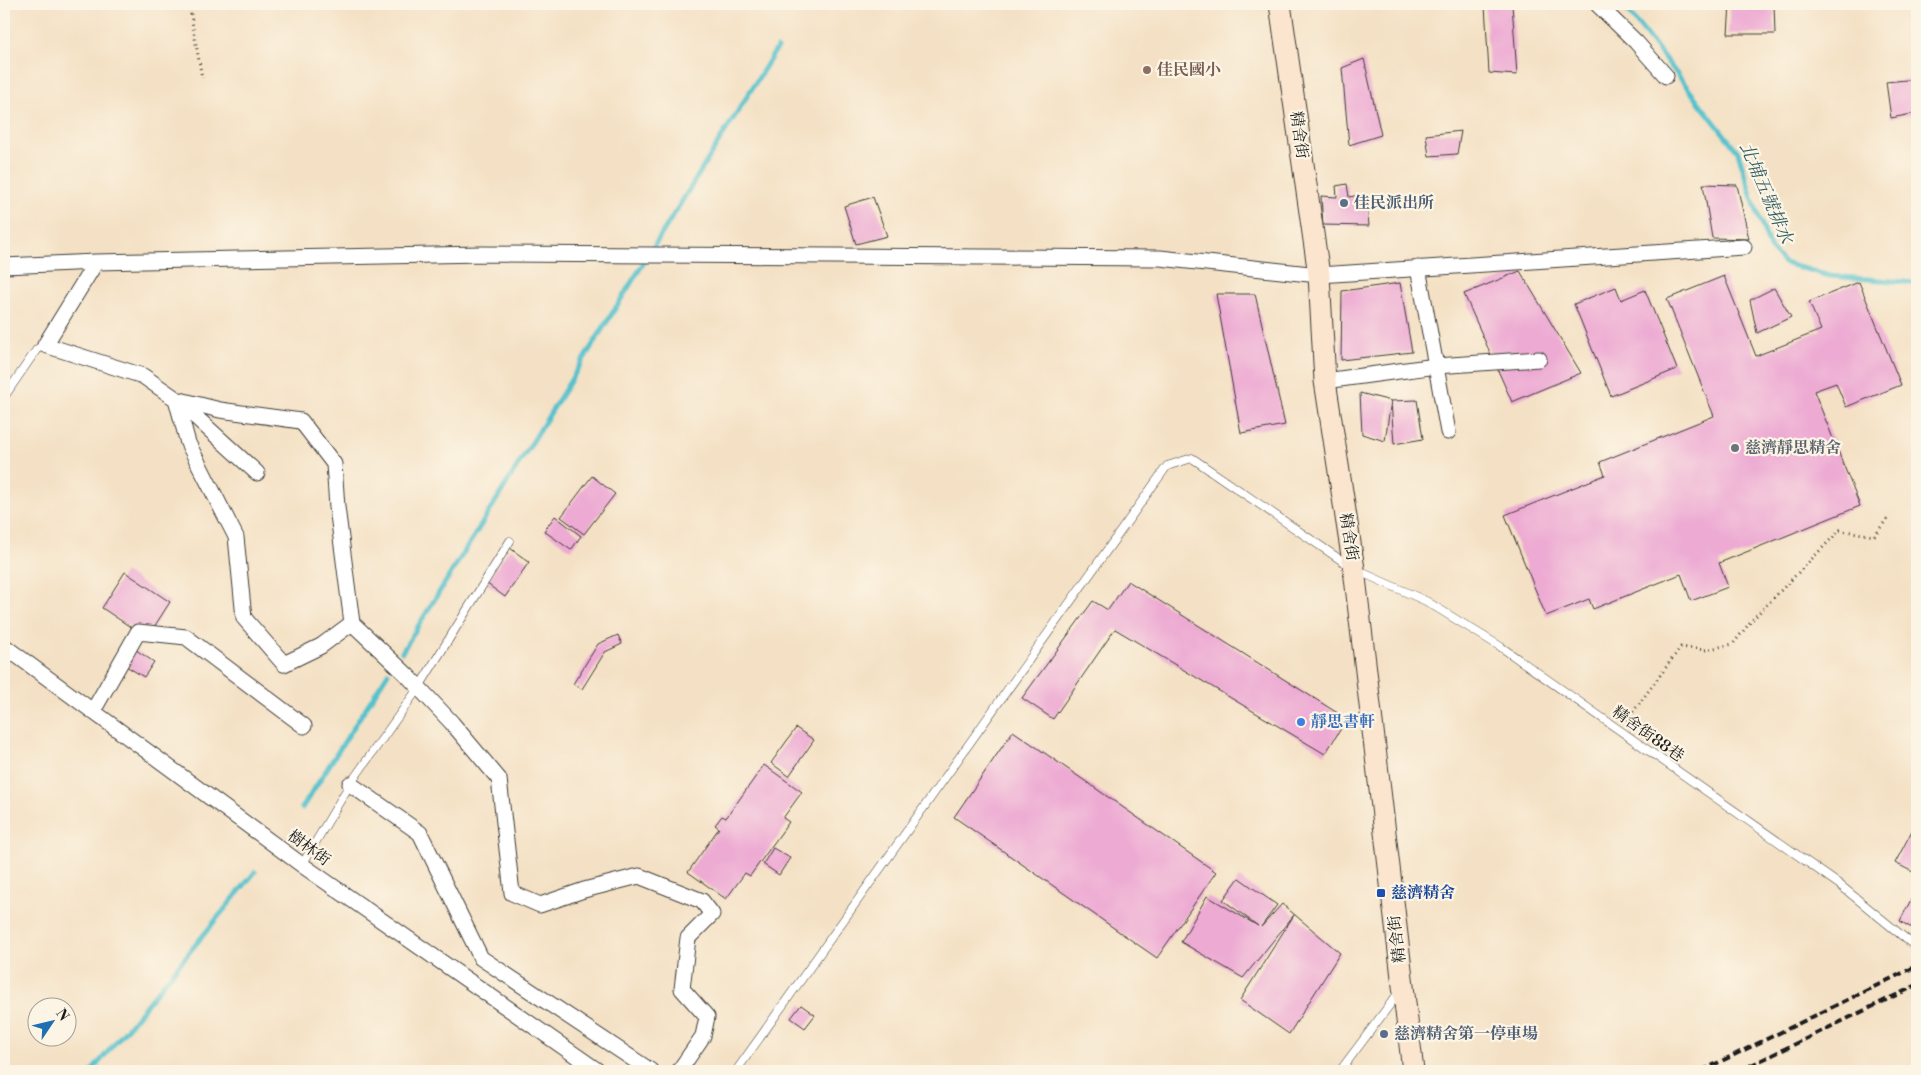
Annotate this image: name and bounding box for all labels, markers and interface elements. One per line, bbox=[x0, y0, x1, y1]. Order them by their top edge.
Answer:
place label: 佳民國小 bbox=[1157, 60, 1221, 80]
marker: 佳民國小 bbox=[1141, 64, 1153, 76]
street label: 精舍街 bbox=[1286, 110, 1312, 160]
water label: 北埔五號排水 bbox=[1734, 139, 1798, 249]
place label: 佳民派出所 bbox=[1354, 193, 1434, 213]
marker: 佳民派出所 bbox=[1338, 197, 1350, 209]
place label: 慈濟靜思精舍 bbox=[1745, 438, 1841, 458]
marker: 慈濟靜思精舍 bbox=[1729, 442, 1741, 454]
street label: 精舍街 bbox=[1335, 512, 1363, 562]
street label: 精舍街88巷 bbox=[1608, 702, 1688, 766]
place label: 靜思書軒 bbox=[1311, 712, 1375, 732]
marker: 靜思書軒 bbox=[1295, 716, 1307, 728]
street label: 樹林街 bbox=[284, 826, 334, 870]
place label: 慈濟精舍 bbox=[1391, 883, 1455, 903]
marker: 慈濟精舍 bbox=[1375, 887, 1387, 899]
street label: 精舍街 bbox=[1384, 914, 1410, 964]
north arrow bbox=[28, 998, 78, 1048]
text: N bbox=[51, 1005, 72, 1025]
place label: 慈濟精舍第一停車場 bbox=[1394, 1024, 1538, 1044]
marker: 慈濟精舍第一停車場 bbox=[1378, 1028, 1390, 1040]

